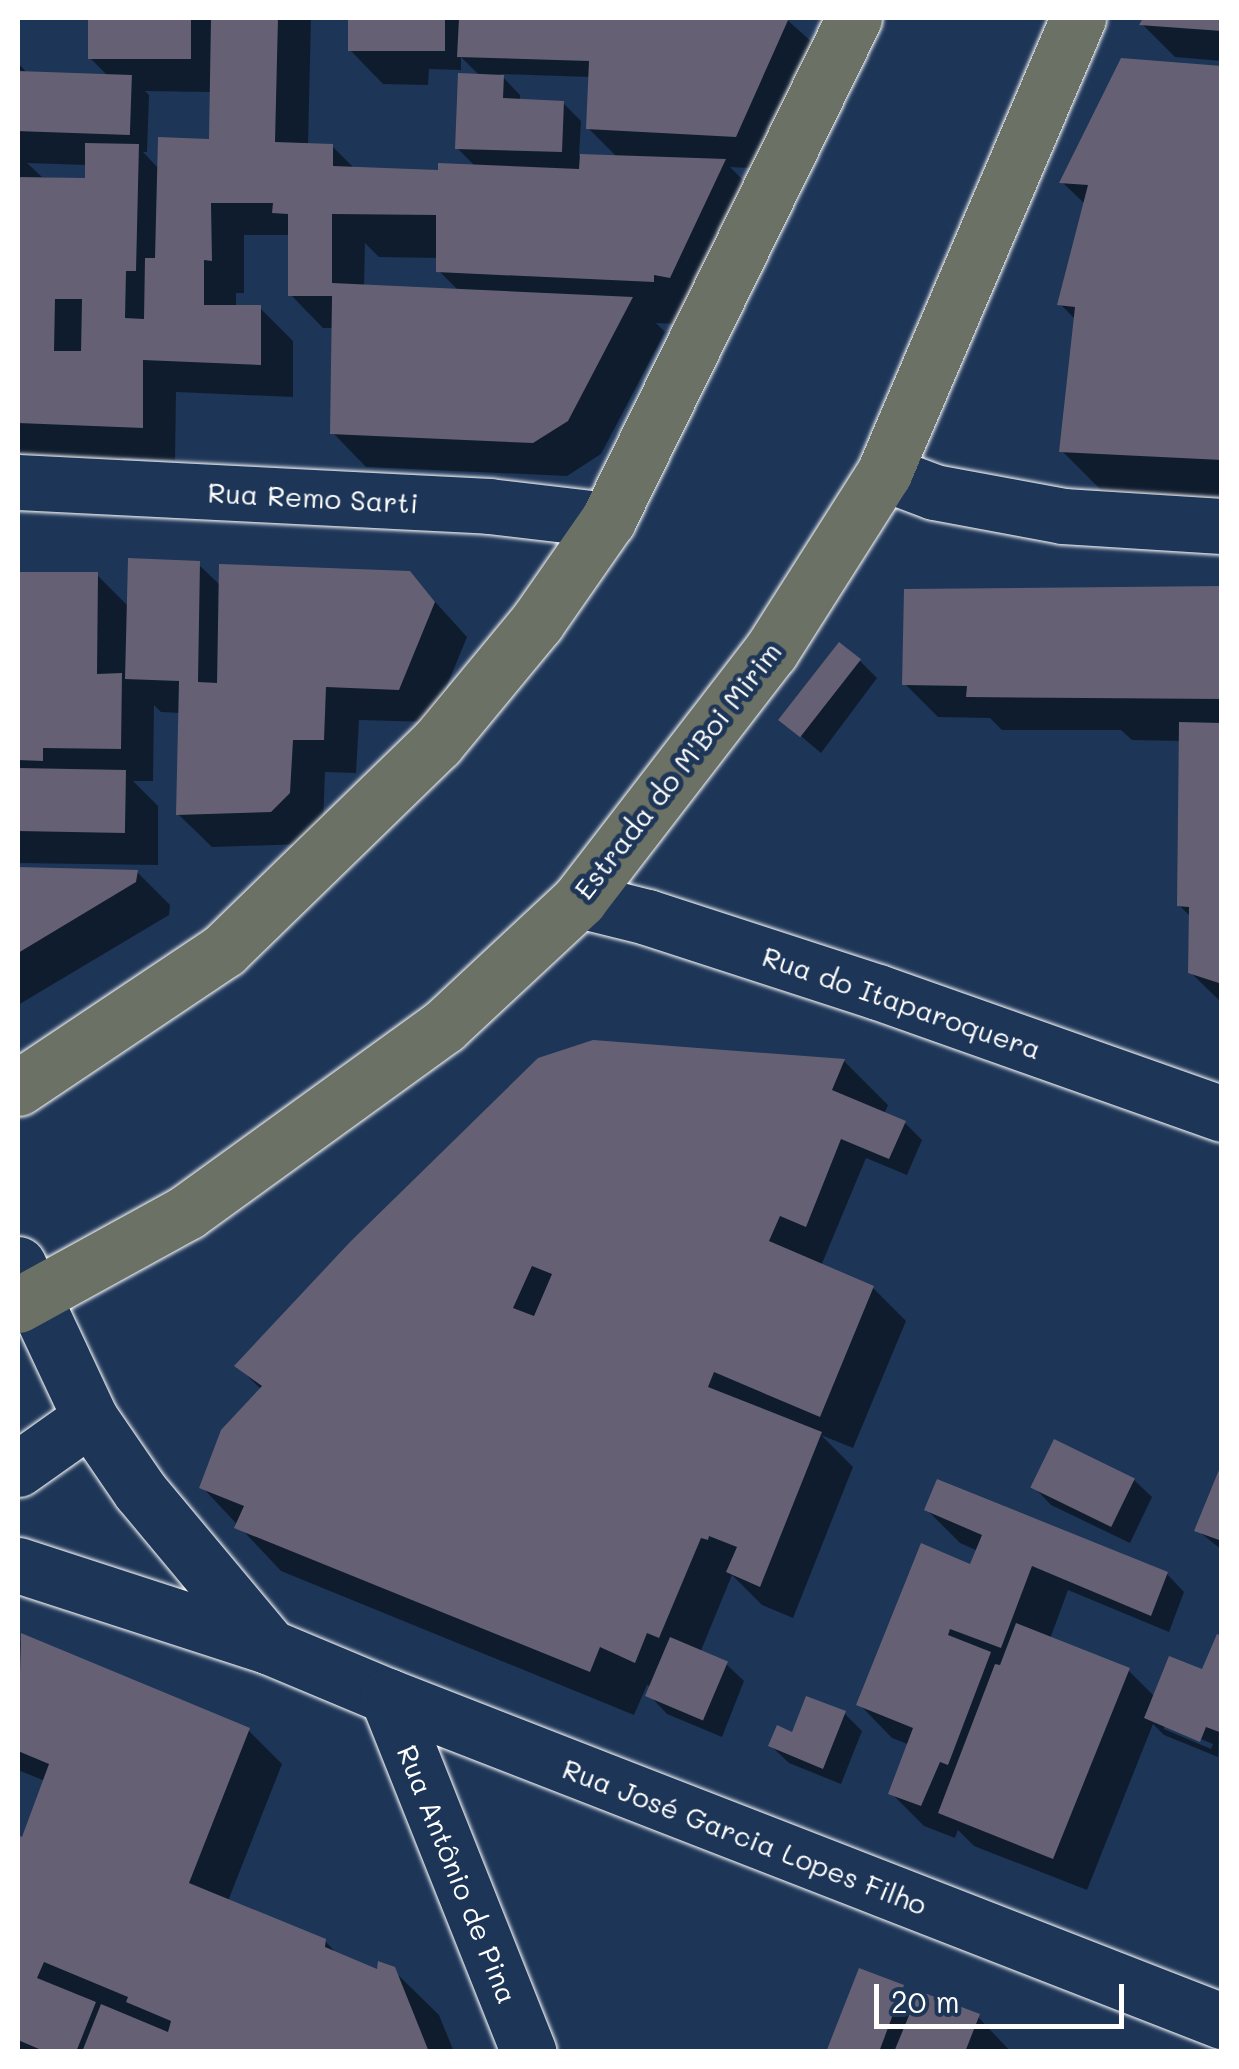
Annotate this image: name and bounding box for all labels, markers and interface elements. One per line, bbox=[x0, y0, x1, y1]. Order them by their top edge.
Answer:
street label: Rua Remo Sarti bbox=[207, 475, 419, 519]
street label: Estrada do M'Boi Mirim bbox=[566, 635, 788, 905]
street label: Rua do Itaparoquera bbox=[758, 939, 1046, 1065]
street label: Rua Antônio de Pina bbox=[391, 1740, 525, 2008]
street label: Rua José Garcia Lopes Filho bbox=[558, 1751, 932, 1921]
scale bar bbox=[879, 1964, 1129, 2026]
text: 20 m bbox=[891, 1981, 960, 2021]

